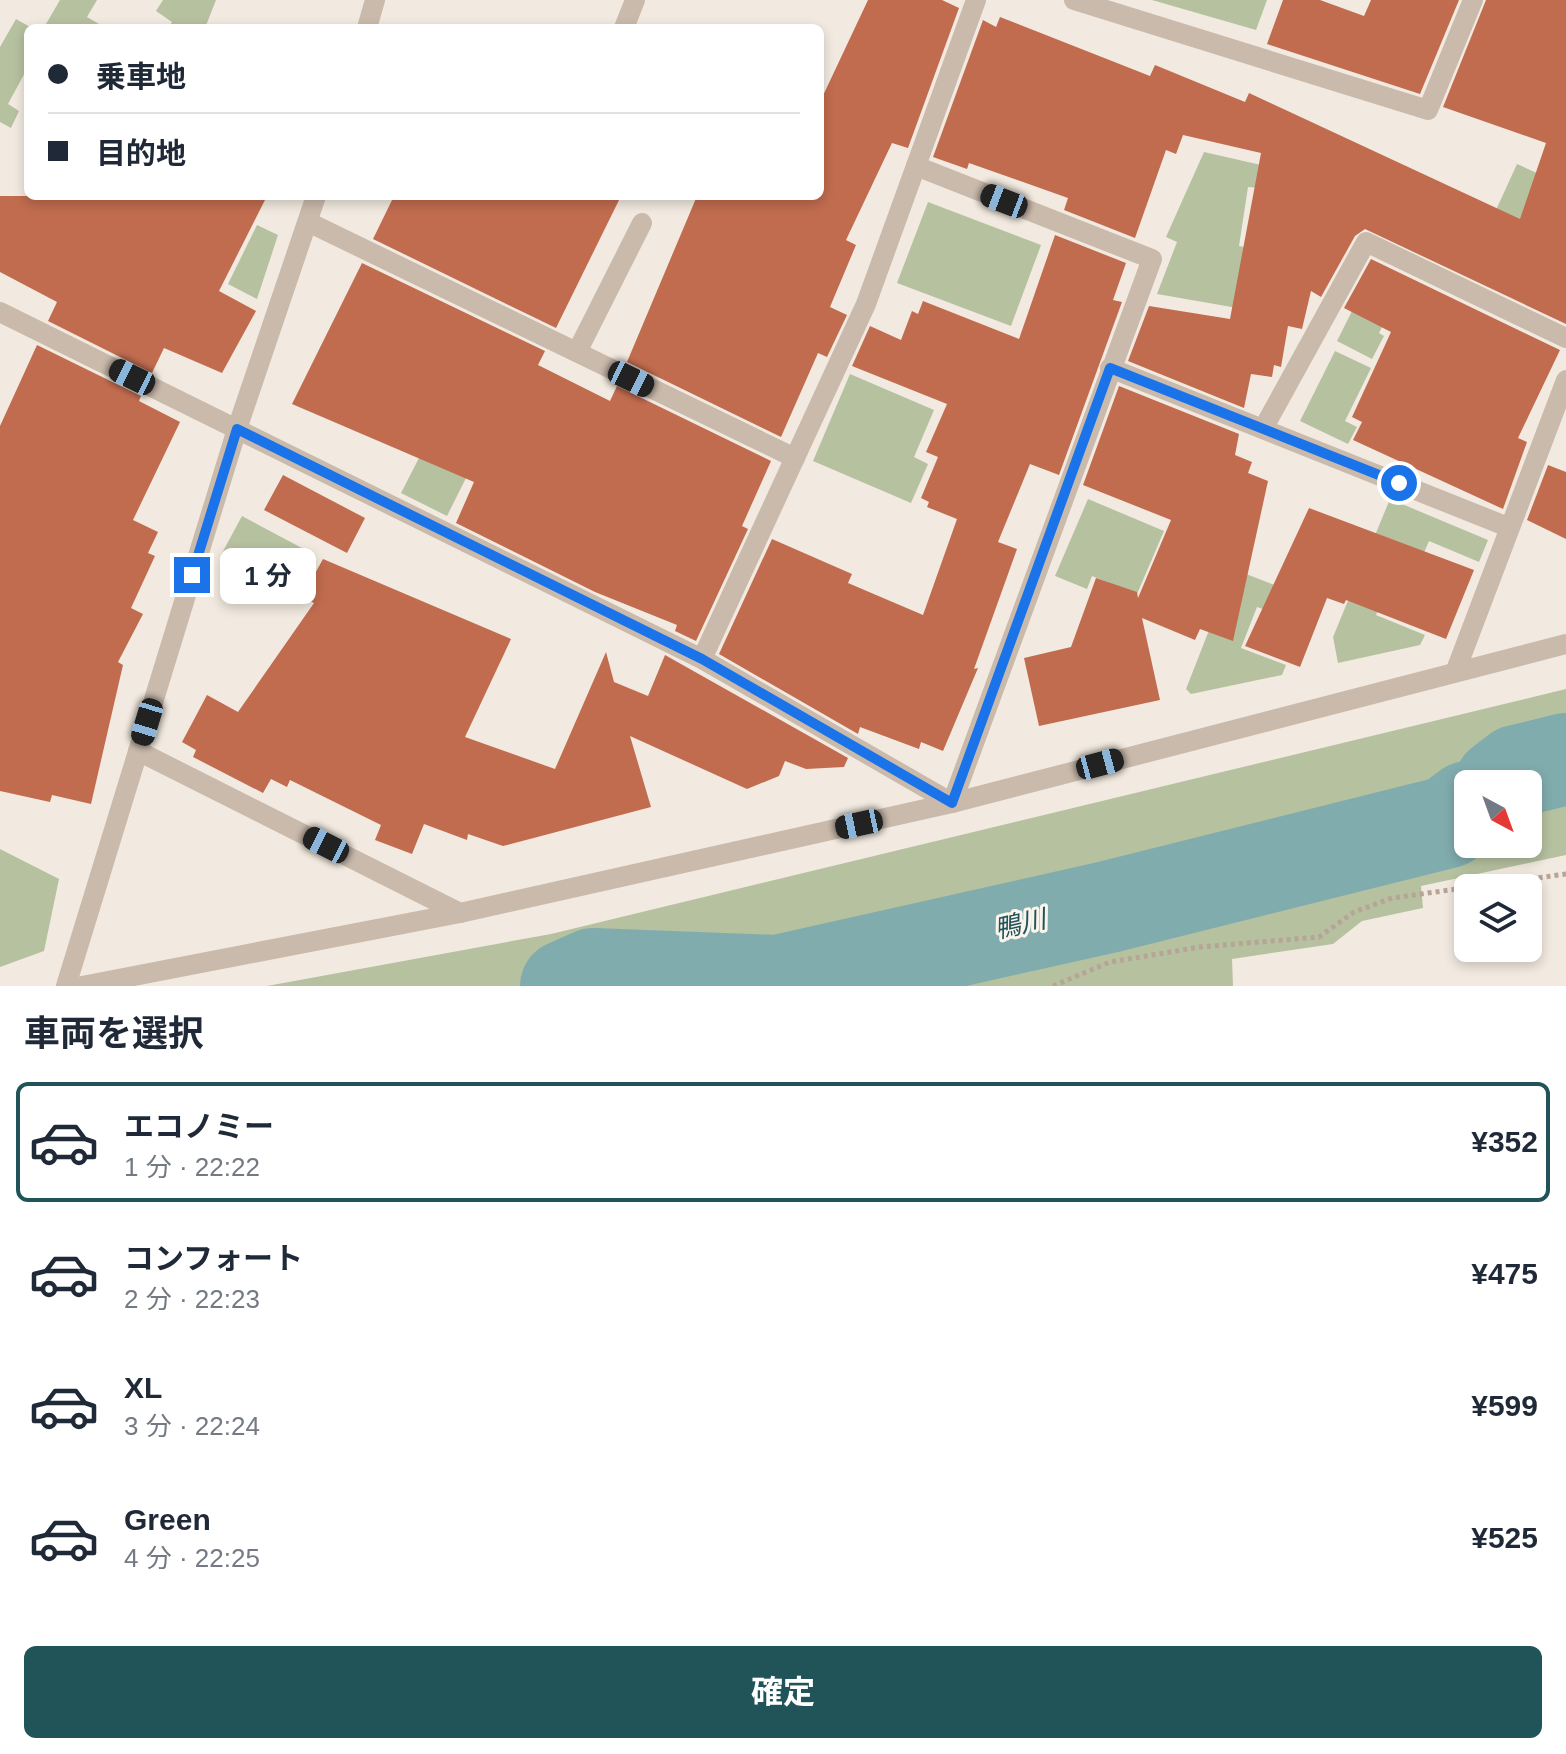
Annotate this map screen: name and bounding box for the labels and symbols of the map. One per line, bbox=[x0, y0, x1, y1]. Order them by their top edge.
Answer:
car bbox=[977, 181, 1031, 221]
car bbox=[105, 356, 159, 398]
car bbox=[604, 358, 658, 400]
route start bbox=[1381, 465, 1417, 501]
callout: 1 分 bbox=[220, 547, 316, 603]
route end bbox=[174, 557, 210, 593]
car bbox=[129, 696, 165, 748]
car bbox=[1074, 746, 1126, 782]
north arrow bbox=[1454, 770, 1542, 858]
car bbox=[833, 807, 885, 841]
car bbox=[299, 823, 353, 867]
water label: 鴨川 bbox=[991, 903, 1052, 944]

